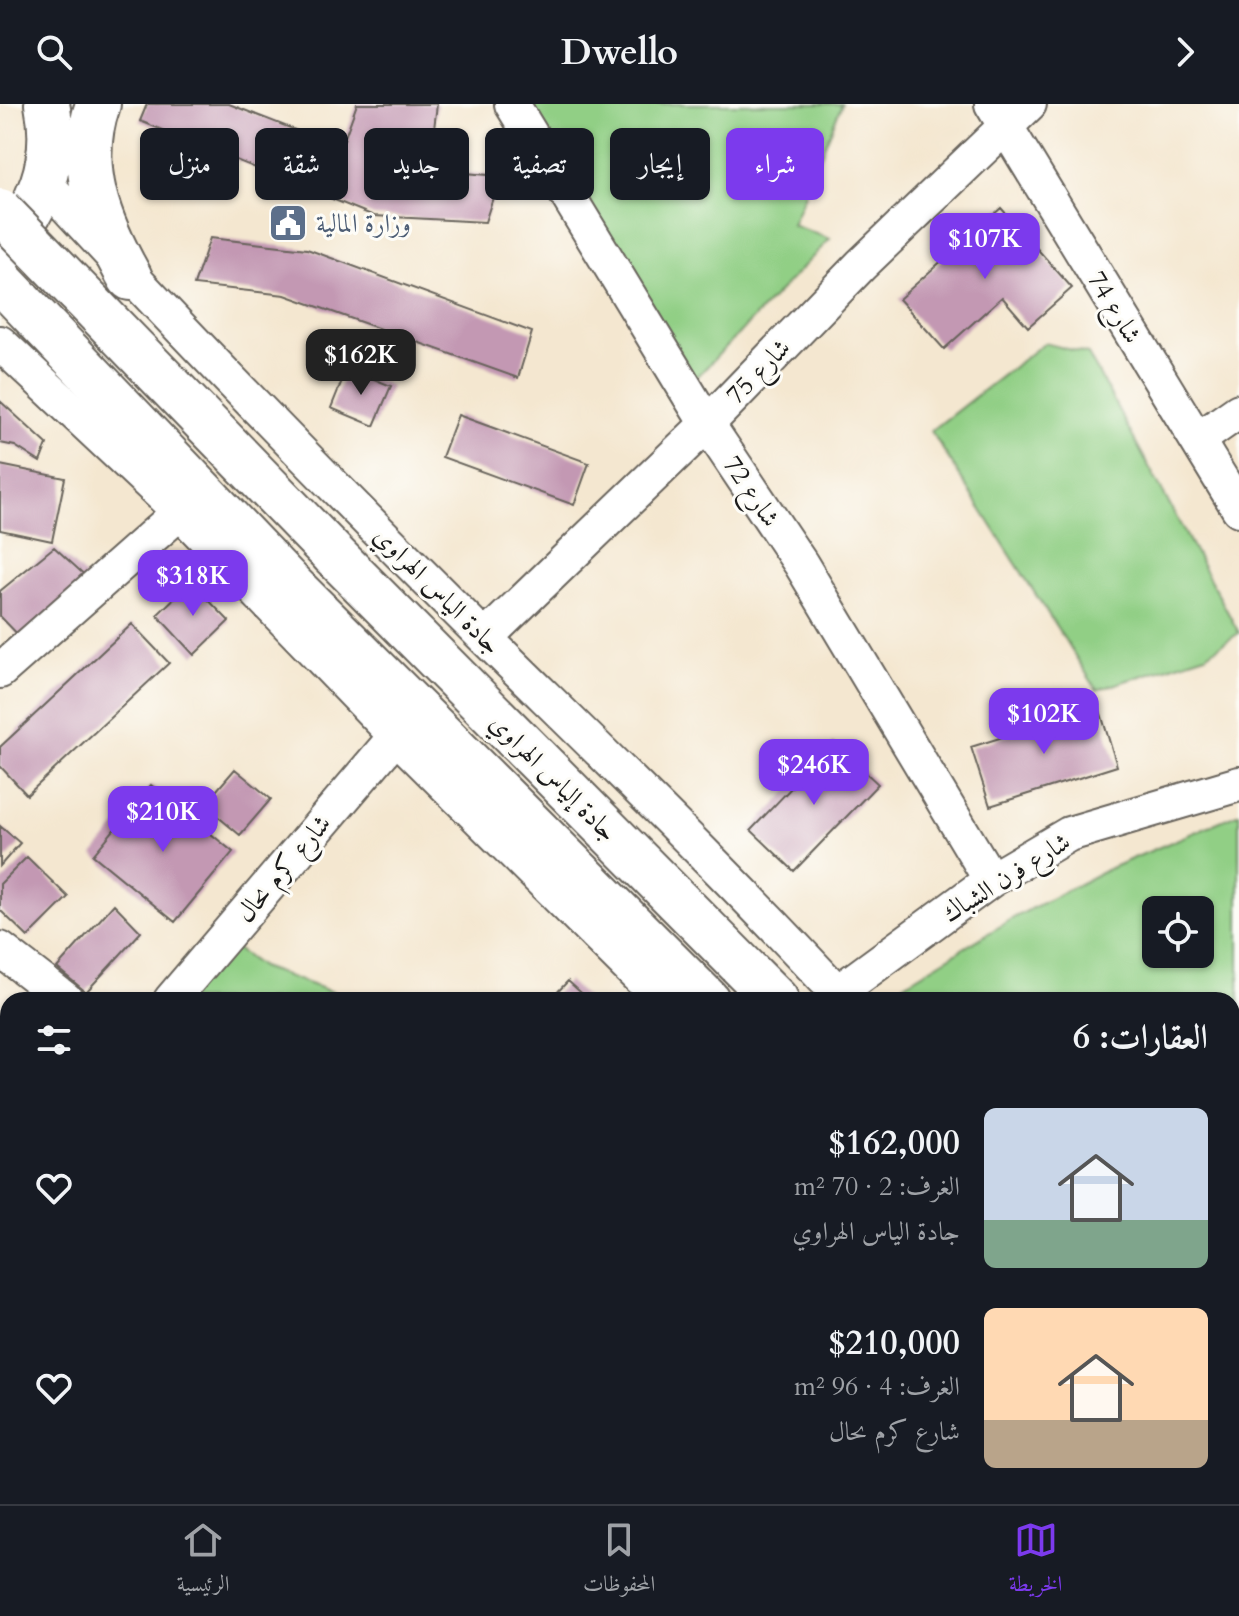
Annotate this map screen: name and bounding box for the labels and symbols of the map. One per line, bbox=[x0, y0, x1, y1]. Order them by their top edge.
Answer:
public building icon: وزارة المالية bbox=[267, 202, 309, 244]
place label: وزارة المالية bbox=[316, 206, 411, 241]
pin: $107K bbox=[929, 213, 1041, 281]
street label: شارع 74 bbox=[1076, 264, 1150, 352]
pin: $162K bbox=[305, 329, 417, 397]
street label: شارع 75 bbox=[718, 331, 801, 415]
street label: شارع 72 bbox=[712, 449, 788, 536]
street label: جادة الياس الهراوي bbox=[364, 519, 509, 664]
pin: $318K bbox=[137, 550, 249, 618]
pin: $102K bbox=[988, 688, 1100, 756]
street label: جادة إلياس الهراوي bbox=[480, 706, 625, 851]
pin: $246K bbox=[758, 739, 870, 807]
pin: $210K bbox=[107, 786, 219, 854]
street label: شارع كرم ىحال bbox=[228, 807, 343, 933]
street label: شارع فرن الشباك bbox=[936, 824, 1079, 934]

